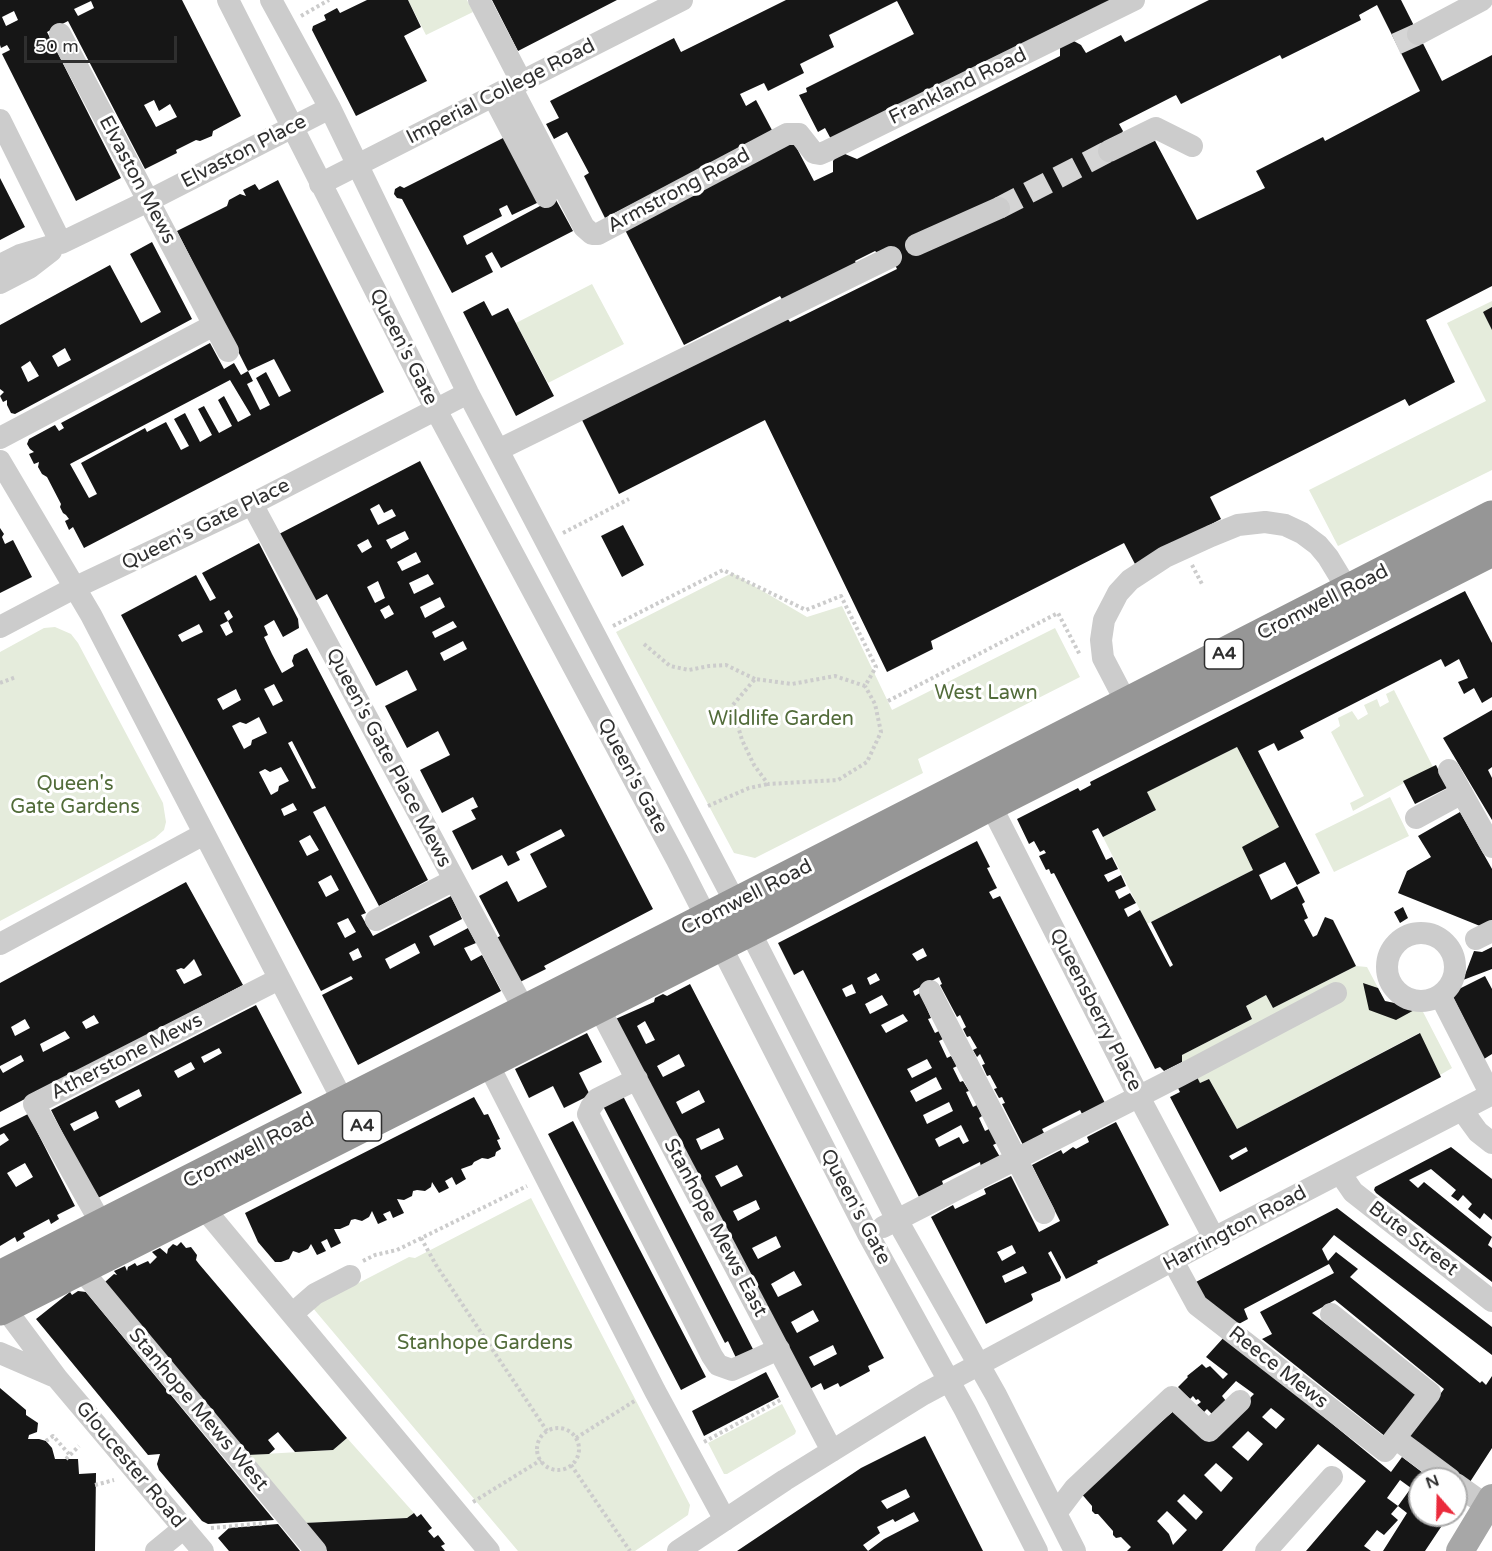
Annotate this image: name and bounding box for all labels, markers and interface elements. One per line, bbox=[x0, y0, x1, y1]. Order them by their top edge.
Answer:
scale bar bbox=[27, 24, 180, 62]
street label: Imperial College Road bbox=[403, 34, 599, 150]
text: 50 m bbox=[35, 35, 79, 57]
street label: Frankland Road bbox=[885, 43, 1031, 131]
street label: Elvaston Place bbox=[177, 110, 311, 194]
street label: Elvaston Mews bbox=[93, 112, 181, 248]
street label: Armstrong Road bbox=[604, 143, 754, 239]
street label: Queen's Gate bbox=[363, 285, 443, 409]
street label: Queen's Gate Place bbox=[118, 474, 294, 576]
street label: Cromwell Road bbox=[1253, 560, 1393, 646]
road number: A4 bbox=[1204, 639, 1244, 669]
street label: Queen's Gate Place Mews bbox=[320, 644, 456, 872]
park label: West Lawn bbox=[934, 682, 1038, 706]
park label: Wildlife Garden bbox=[708, 708, 854, 732]
street label: Queen's Gate bbox=[592, 714, 672, 838]
park label: Queen's Gate Gardens bbox=[10, 773, 140, 820]
street label: Cromwell Road bbox=[677, 855, 817, 941]
street label: Queensberry Place bbox=[1044, 925, 1146, 1095]
street label: Atherstone Mews bbox=[47, 1008, 207, 1106]
street label: Cromwell Road bbox=[179, 1108, 319, 1194]
road number: A4 bbox=[342, 1111, 382, 1141]
street label: Stanhope Mews East bbox=[658, 1135, 772, 1321]
street label: Queen's Gate bbox=[815, 1145, 895, 1269]
street label: Harrington Road bbox=[1159, 1181, 1311, 1277]
street label: Bute Street bbox=[1363, 1197, 1463, 1281]
street label: Reece Mews bbox=[1223, 1322, 1333, 1414]
street label: Stanhope Mews West bbox=[123, 1324, 273, 1496]
park label: Stanhope Gardens bbox=[397, 1332, 573, 1356]
street label: Gloucester Road bbox=[70, 1397, 190, 1533]
north arrow bbox=[1408, 1467, 1468, 1527]
text: N bbox=[1423, 1470, 1442, 1494]

